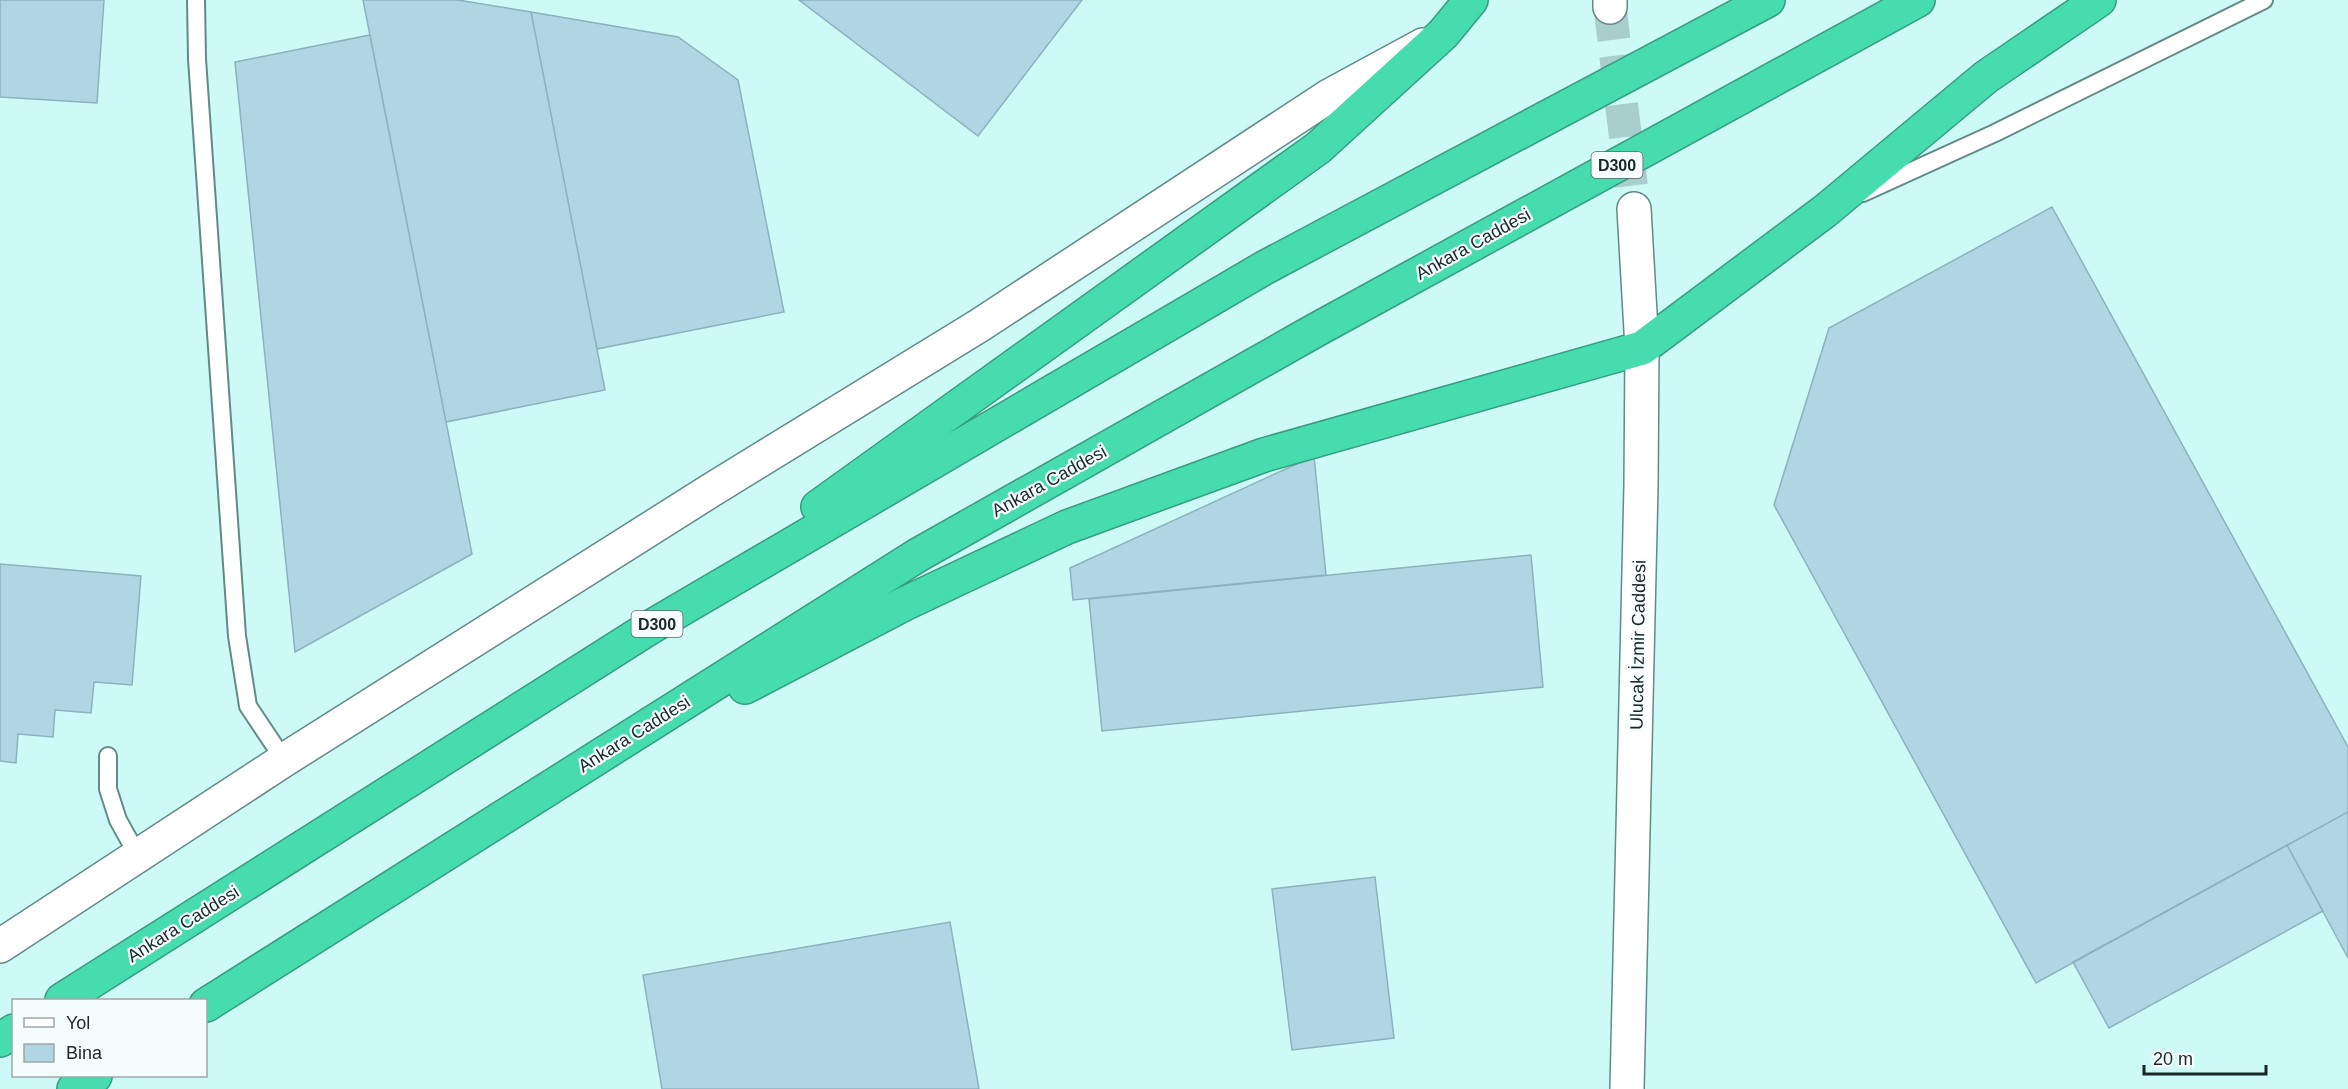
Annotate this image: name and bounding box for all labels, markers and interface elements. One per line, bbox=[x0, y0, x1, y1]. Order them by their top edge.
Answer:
road number: D300 bbox=[1592, 152, 1642, 178]
street label: Ankara Caddesi bbox=[1412, 204, 1534, 284]
street label: Ankara Caddesi bbox=[988, 441, 1110, 521]
street label: Ulucak İzmir Caddesi bbox=[1627, 560, 1649, 730]
road number: D300 bbox=[632, 611, 682, 637]
street label: Ankara Caddesi bbox=[574, 692, 694, 776]
street label: Ankara Caddesi bbox=[123, 882, 243, 966]
legend bbox=[12, 999, 207, 1077]
text: Yol bbox=[66, 1013, 90, 1033]
scale bar bbox=[2144, 1038, 2266, 1076]
text: Bina bbox=[66, 1043, 103, 1063]
text: 20 m bbox=[2153, 1049, 2193, 1069]

